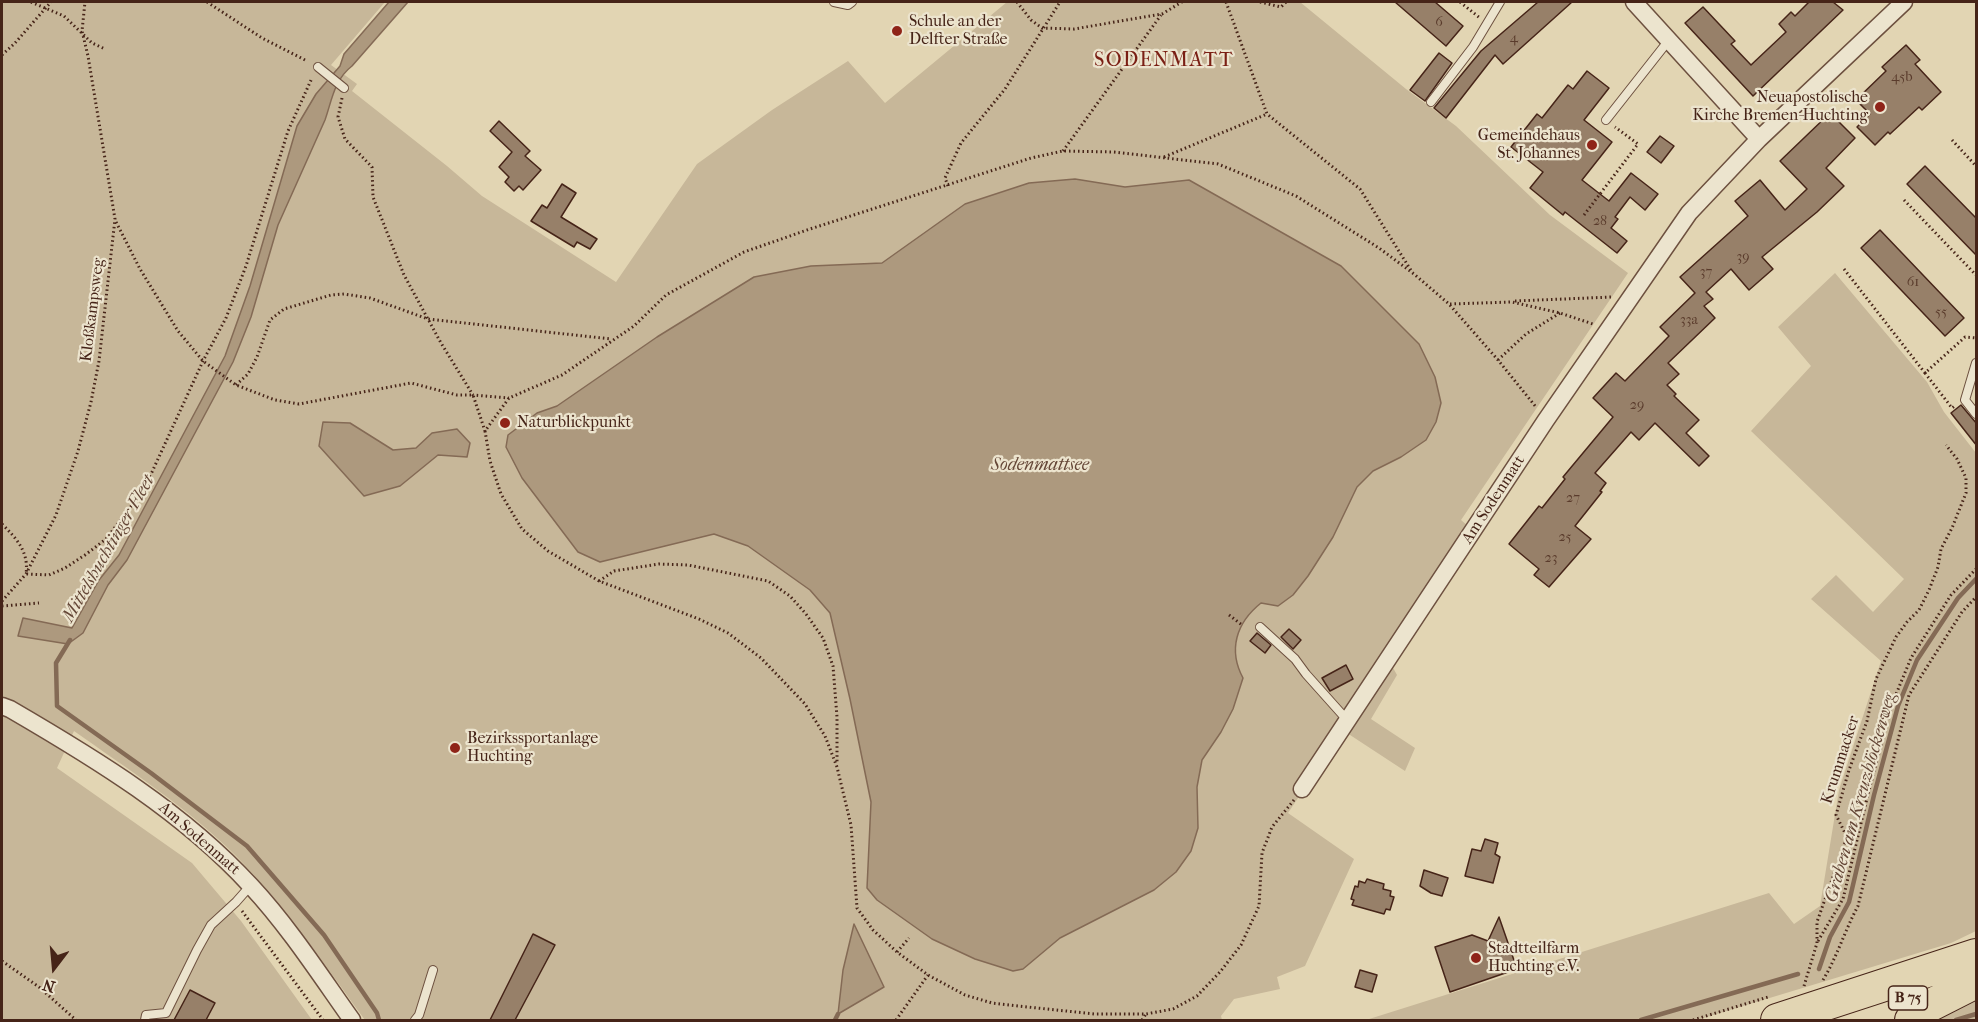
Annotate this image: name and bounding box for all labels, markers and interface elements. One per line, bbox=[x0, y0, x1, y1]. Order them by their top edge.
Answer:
place label: Schule an der Delfter Straße bbox=[909, 12, 1007, 50]
house number: 6 bbox=[1435, 15, 1443, 31]
marker: Schule an der Delfter Straße bbox=[890, 24, 904, 38]
house number: 4 bbox=[1510, 31, 1518, 47]
district label: SODENMATT bbox=[1094, 49, 1234, 73]
house number: 45b bbox=[1891, 70, 1913, 86]
place label: Neuapostolische Kirche Bremen-Huchting bbox=[1692, 88, 1868, 126]
marker: Neuapostolische Kirche Bremen-Huchting bbox=[1873, 100, 1887, 114]
place label: Gemeindehaus St. Johannes bbox=[1478, 126, 1580, 164]
marker: Gemeindehaus St. Johannes bbox=[1585, 138, 1599, 152]
house number: 28 bbox=[1593, 214, 1607, 230]
house number: 39 bbox=[1736, 250, 1750, 266]
street label: Kloßkampsweg bbox=[77, 257, 109, 363]
house number: 37 bbox=[1700, 265, 1712, 281]
house number: 61 bbox=[1907, 275, 1919, 291]
house number: 55 bbox=[1935, 305, 1947, 321]
house number: 33a bbox=[1680, 313, 1698, 329]
house number: 29 bbox=[1630, 398, 1644, 414]
place label: Naturblickpunkt bbox=[517, 413, 631, 433]
marker: Naturblickpunkt bbox=[498, 416, 512, 430]
street label: Am Sodenmatt bbox=[1458, 452, 1530, 548]
water label: Sodenmattsee bbox=[991, 455, 1089, 477]
water label: Mittelshuchtinger Fleet bbox=[58, 472, 160, 626]
house number: 27 bbox=[1566, 491, 1580, 507]
house number: 25 bbox=[1558, 530, 1572, 546]
house number: 23 bbox=[1545, 551, 1557, 567]
water label: Graben am Kreuzblöckenweg bbox=[1821, 691, 1901, 905]
street label: Krummacker bbox=[1818, 714, 1864, 806]
place label: Bezirkssportanlage Huchting bbox=[467, 729, 598, 767]
marker: Bezirkssportanlage Huchting bbox=[448, 741, 462, 755]
street label: Am Sodenmatt bbox=[154, 798, 244, 880]
north arrow bbox=[24, 938, 84, 998]
place label: Stadtteilfarm Huchting e.V. bbox=[1488, 939, 1579, 977]
marker: Stadtteilfarm Huchting e.V. bbox=[1469, 951, 1483, 965]
text: N bbox=[40, 975, 57, 997]
road number: B 75 bbox=[1888, 986, 1928, 1010]

